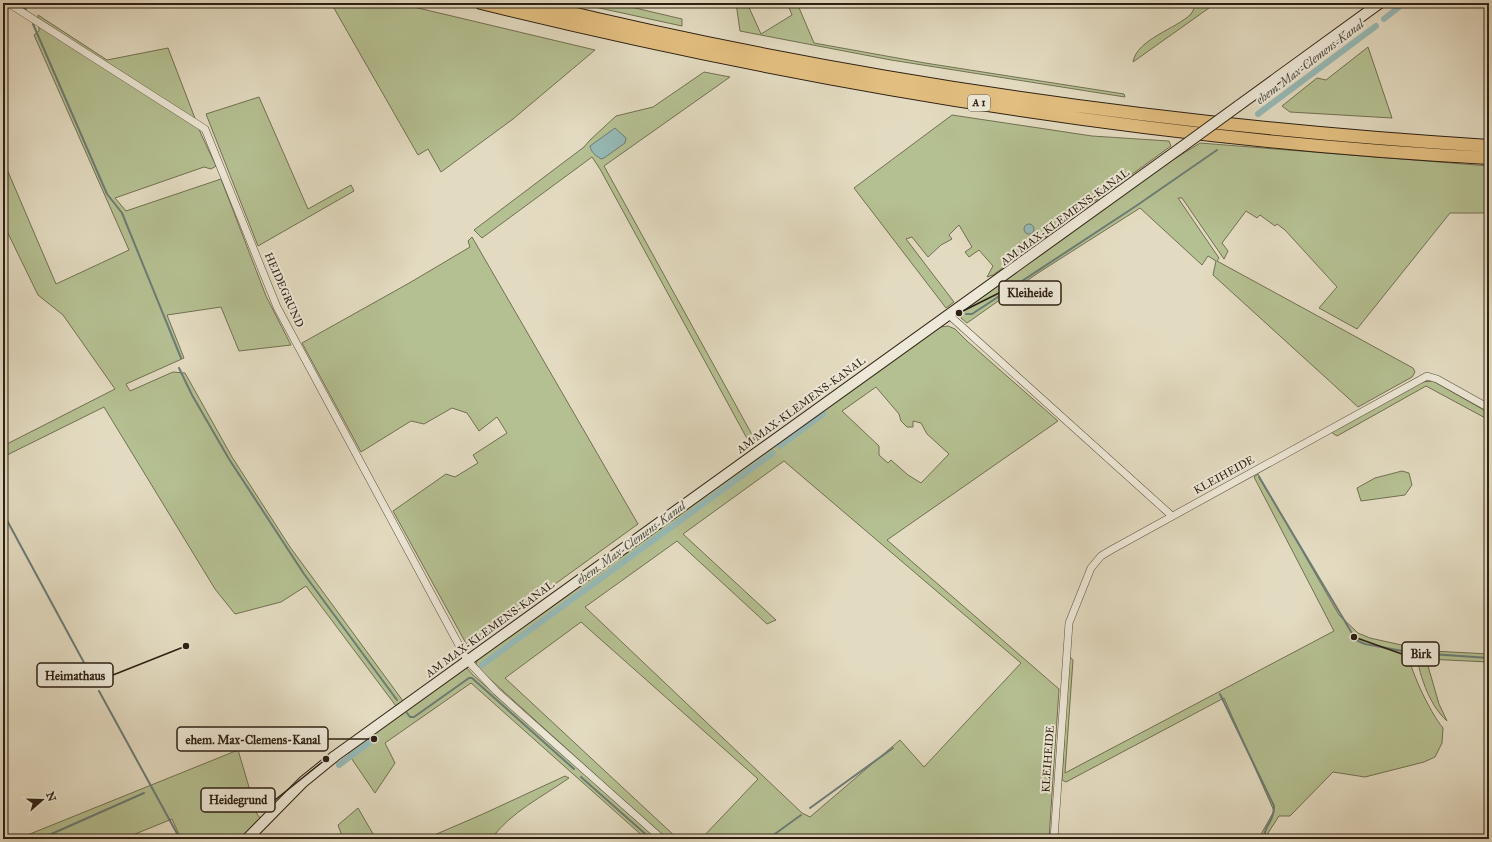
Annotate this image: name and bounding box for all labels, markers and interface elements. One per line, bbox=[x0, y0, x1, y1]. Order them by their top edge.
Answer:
water label: ehem. Max-Clemens-Kanal bbox=[1253, 16, 1368, 107]
road number: A 1 bbox=[968, 95, 990, 111]
street label: AM MAX-KLEMENS-KANAL bbox=[997, 166, 1132, 269]
street label: HEIDEGRUND bbox=[262, 251, 306, 330]
callout: Kleiheide bbox=[999, 281, 1061, 305]
text: Kleiheide bbox=[1007, 286, 1053, 300]
street label: AM MAX-KLEMENS-KANAL bbox=[733, 354, 868, 457]
street label: KLEIHEIDE bbox=[1192, 453, 1257, 497]
water label: ehem. Max-Clemens-Kanal bbox=[574, 498, 690, 587]
street label: AM MAX-KLEMENS-KANAL bbox=[422, 578, 557, 681]
callout: Birk bbox=[1402, 642, 1439, 666]
text: Birk bbox=[1410, 647, 1432, 661]
callout: Heimathaus bbox=[37, 663, 113, 687]
text: Heimathaus bbox=[45, 669, 106, 683]
street label: KLEIHEIDE bbox=[1039, 725, 1057, 793]
callout: ehem. Max-Clemens-Kanal bbox=[177, 727, 328, 751]
text: ehem. Max-Clemens-Kanal bbox=[185, 733, 321, 747]
north arrow bbox=[22, 780, 62, 820]
callout: Heidegrund bbox=[201, 788, 275, 812]
text: N bbox=[43, 790, 59, 804]
text: Heidegrund bbox=[209, 793, 268, 808]

